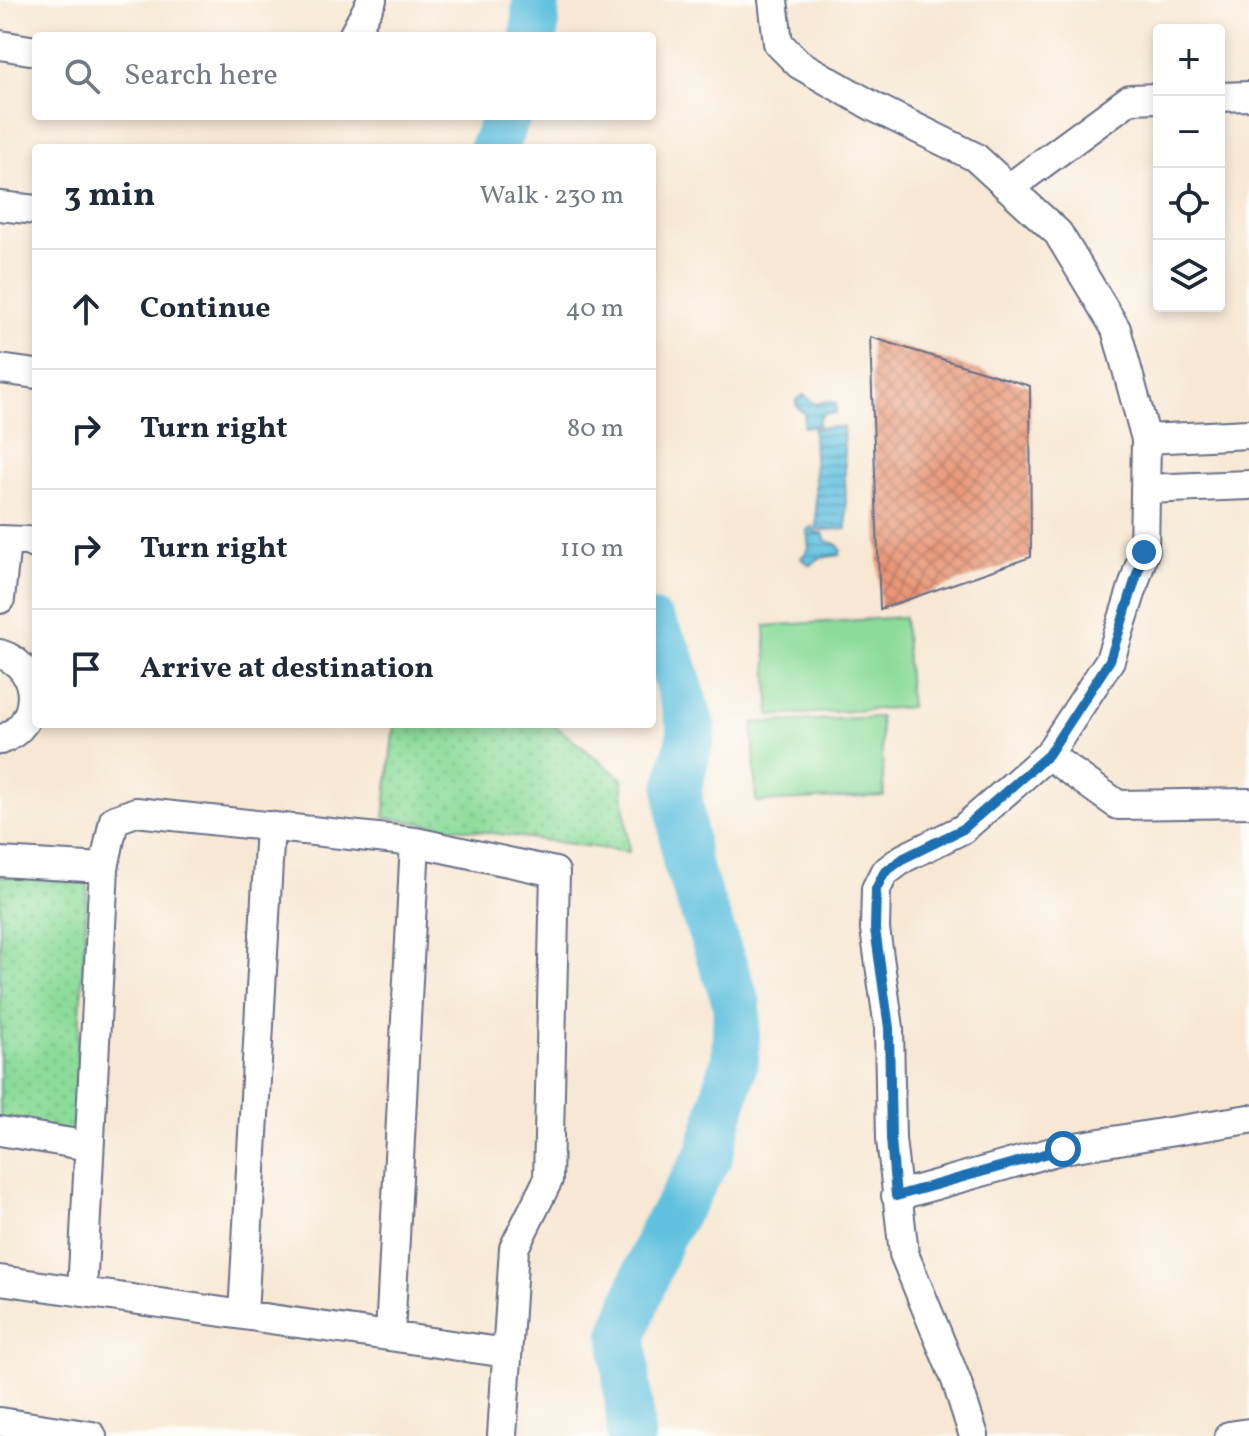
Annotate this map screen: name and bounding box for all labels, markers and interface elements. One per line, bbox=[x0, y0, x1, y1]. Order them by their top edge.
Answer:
map controls bbox=[1153, 24, 1225, 312]
button: + bbox=[1153, 24, 1225, 96]
search box bbox=[32, 32, 656, 120]
icon: search bbox=[60, 54, 104, 98]
text: Search here bbox=[124, 55, 278, 97]
button: − bbox=[1153, 96, 1225, 168]
button: locate bbox=[1153, 168, 1225, 240]
text: 3 min bbox=[64, 173, 155, 220]
text: Walk · 230 m bbox=[480, 178, 624, 214]
button: layers bbox=[1153, 240, 1225, 312]
icon: ahead bbox=[64, 287, 108, 331]
text: Continue bbox=[140, 288, 271, 330]
text: 40 m bbox=[565, 291, 624, 327]
icon: right bbox=[64, 407, 108, 451]
text: Turn right bbox=[140, 408, 288, 450]
text: 80 m bbox=[567, 411, 624, 447]
icon: right bbox=[64, 527, 108, 571]
text: Turn right bbox=[140, 528, 288, 570]
text: 110 m bbox=[560, 531, 624, 567]
route end bbox=[1126, 534, 1162, 570]
icon: arrive bbox=[64, 647, 108, 691]
text: Arrive at destination bbox=[140, 648, 434, 690]
route start bbox=[1045, 1131, 1081, 1167]

